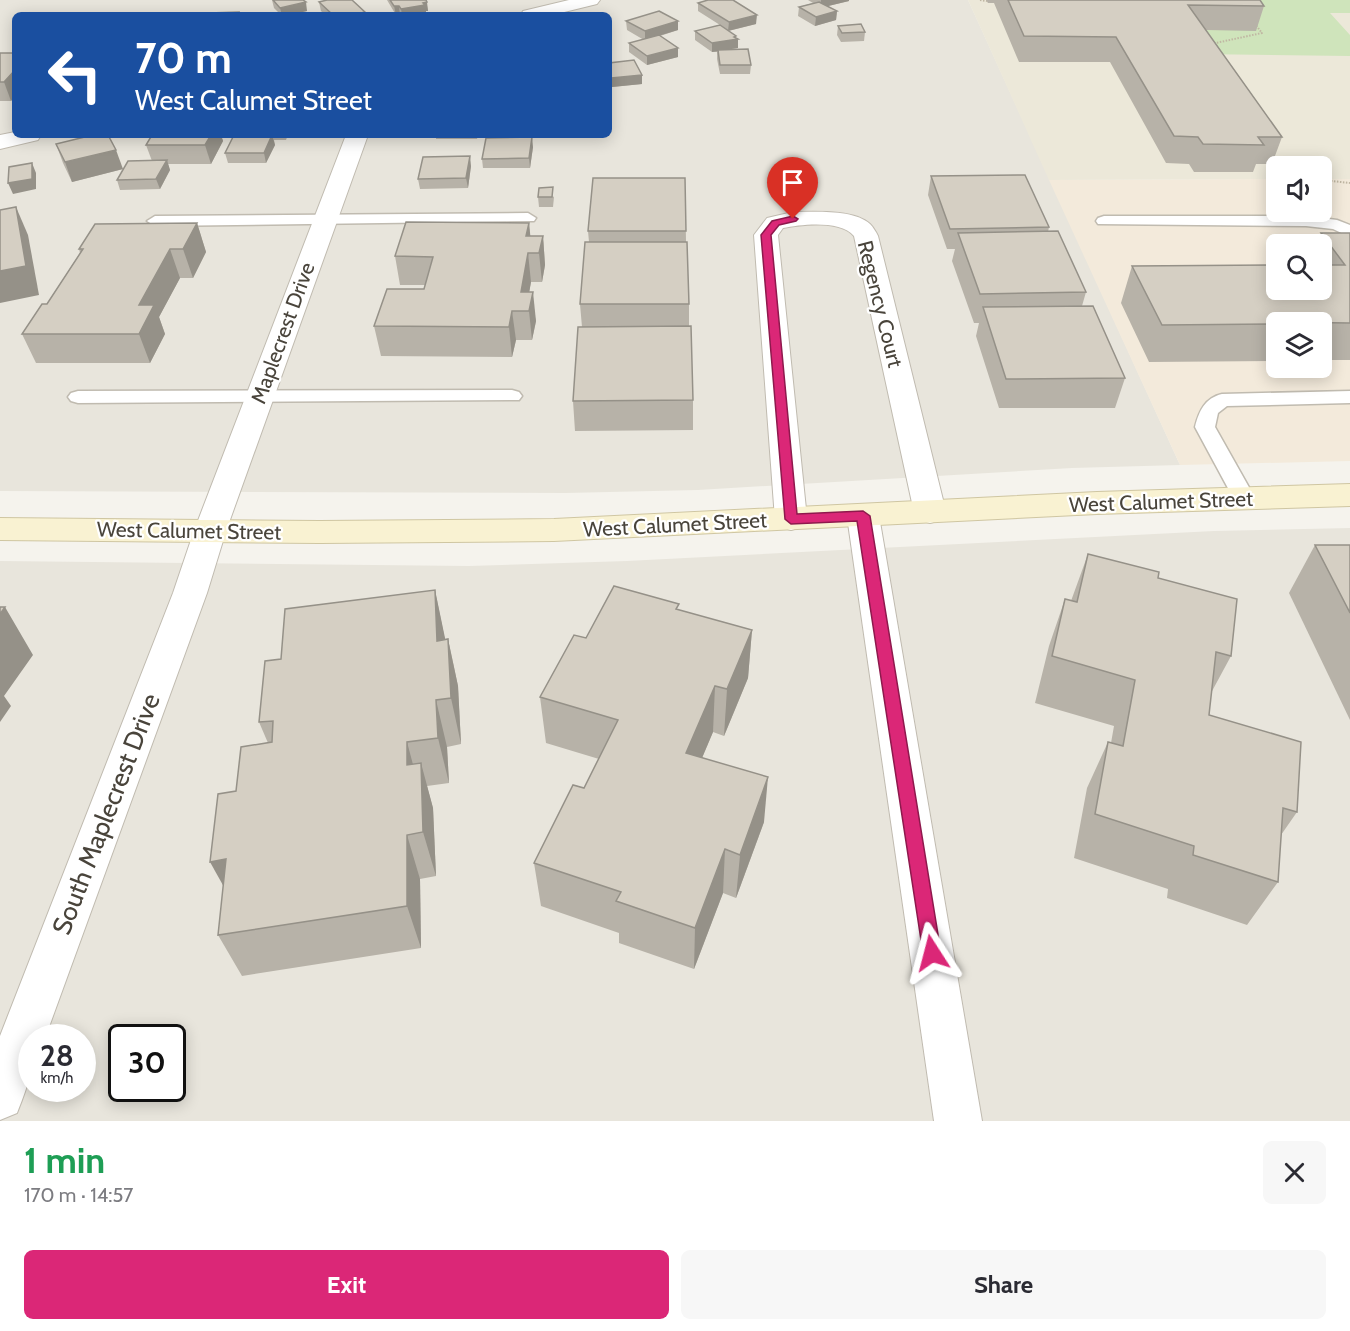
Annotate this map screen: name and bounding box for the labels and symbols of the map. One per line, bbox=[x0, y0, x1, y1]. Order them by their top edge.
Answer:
pin bbox=[767, 157, 818, 219]
street label: Regency Court bbox=[853, 238, 908, 370]
street label: Maplecrest Drive bbox=[245, 259, 320, 407]
street label: West Calumet Street bbox=[1068, 486, 1253, 517]
street label: West Calumet Street bbox=[582, 507, 768, 542]
street label: West Calumet Street bbox=[97, 516, 281, 545]
street label: South Maplecrest Drive bbox=[45, 689, 167, 939]
position arrow bbox=[900, 921, 964, 985]
speed limit sign: 30 bbox=[108, 1024, 186, 1102]

